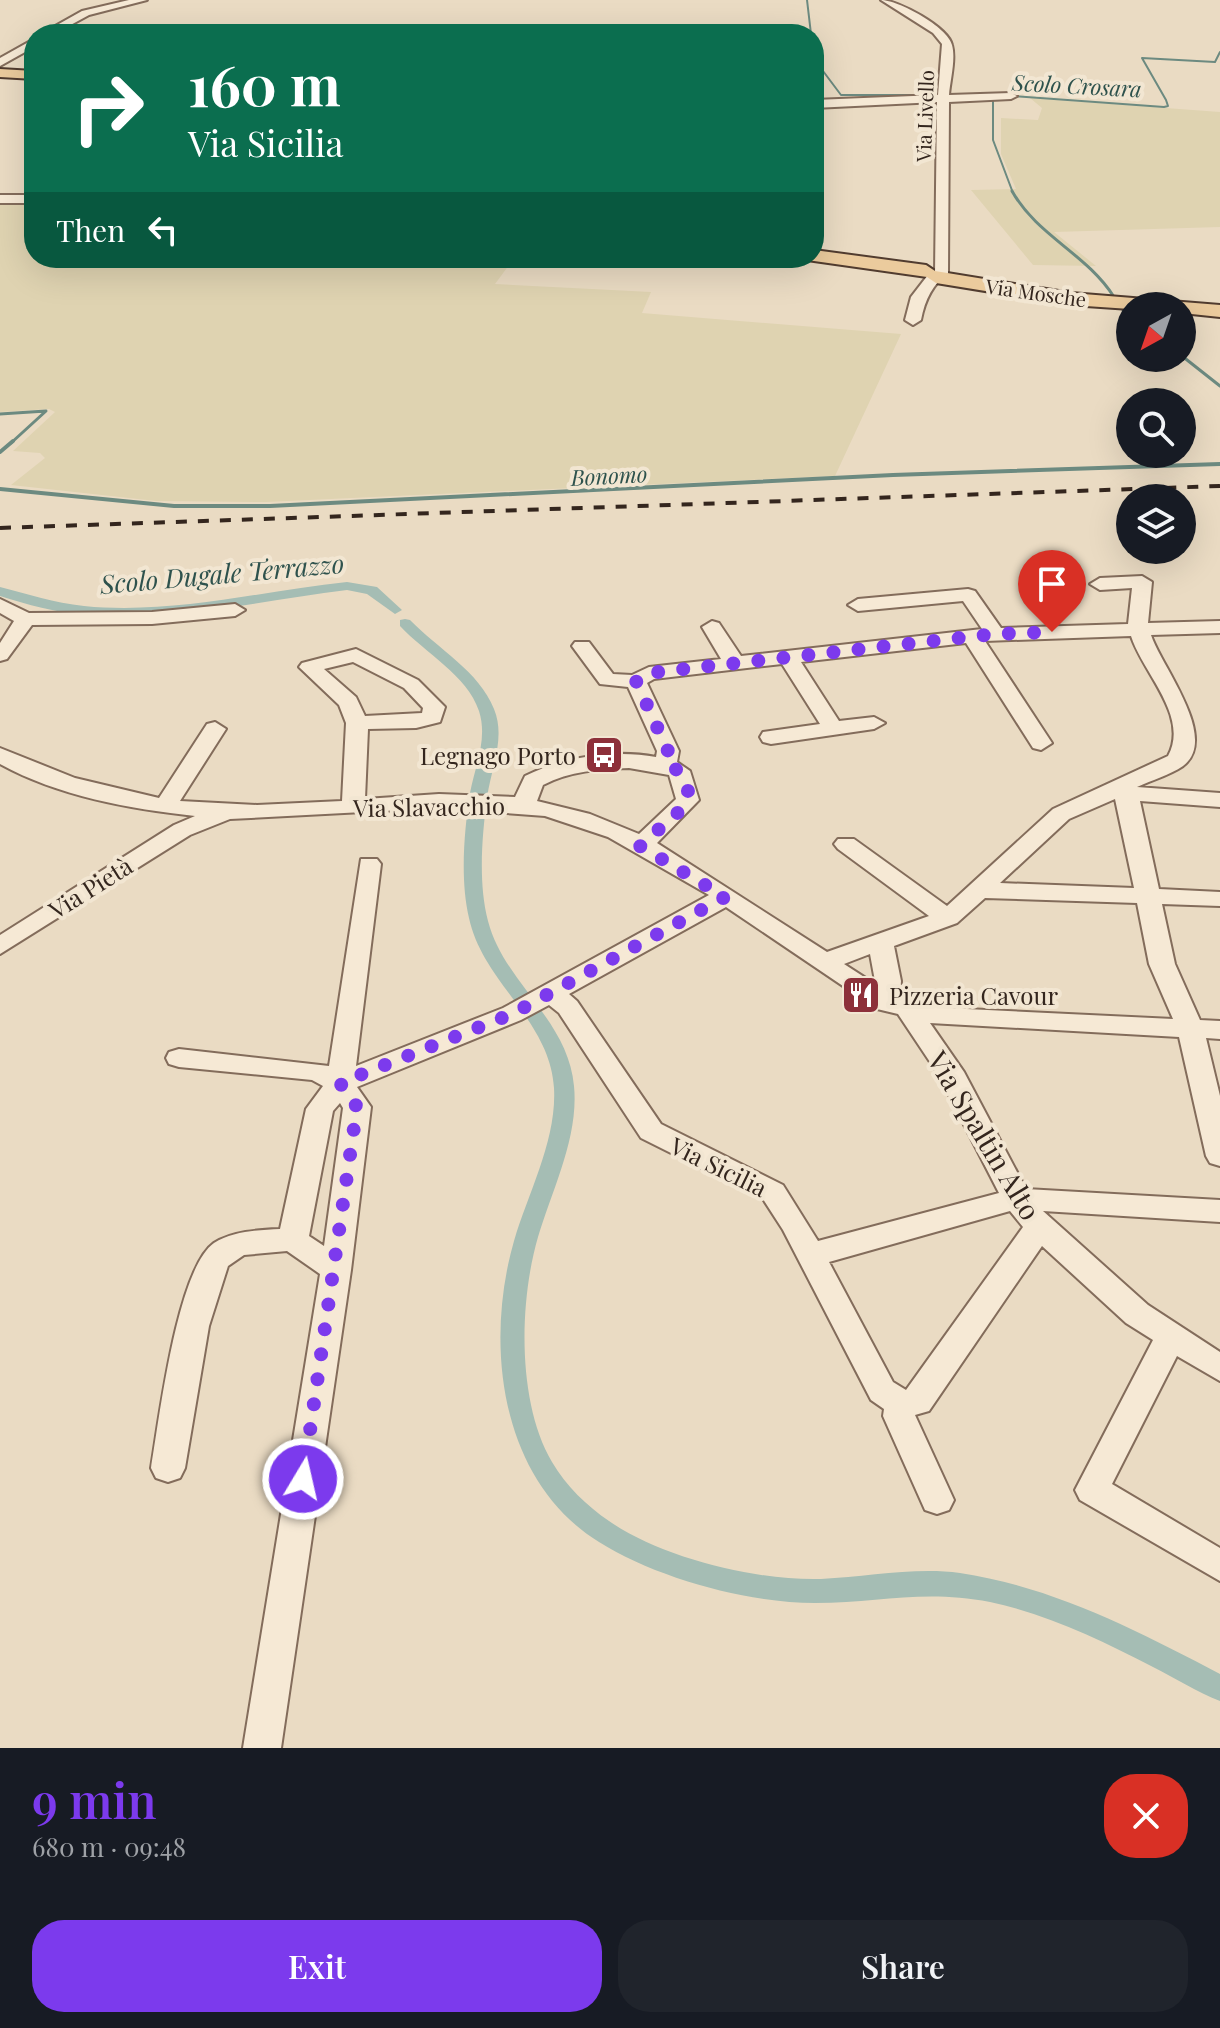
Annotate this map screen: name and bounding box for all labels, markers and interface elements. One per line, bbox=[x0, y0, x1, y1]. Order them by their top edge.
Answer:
text: 160 m bbox=[188, 46, 341, 121]
icon: right bbox=[56, 56, 160, 160]
water label: Scolo Crosara bbox=[1011, 67, 1142, 103]
street label: Via Livello bbox=[909, 69, 939, 164]
text: Via Sicilia bbox=[188, 118, 343, 166]
icon: left bbox=[141, 208, 185, 252]
text: Then bbox=[56, 210, 125, 250]
street label: Via Mosche bbox=[983, 271, 1088, 312]
north arrow bbox=[1116, 292, 1196, 372]
map controls bbox=[1116, 292, 1196, 564]
button: search bbox=[1116, 388, 1196, 468]
water label: Bonomo bbox=[569, 458, 648, 492]
button: layers bbox=[1116, 484, 1196, 564]
water label: Scolo Dugale Terrazzo bbox=[98, 545, 345, 601]
pin bbox=[1018, 550, 1086, 632]
icon: arrive bbox=[1030, 562, 1074, 606]
bus stop icon: Legnago Porto bbox=[583, 734, 625, 776]
place label: Legnago Porto bbox=[420, 739, 576, 771]
street label: Via Slavacchio bbox=[352, 789, 505, 823]
street label: Via Pietà bbox=[41, 849, 138, 926]
restaurant icon: Pizzeria Cavour bbox=[840, 974, 882, 1016]
place label: Pizzeria Cavour bbox=[889, 979, 1058, 1011]
street label: Via Spaltin Alto bbox=[920, 1043, 1050, 1226]
street label: Via Sicilia bbox=[665, 1128, 773, 1203]
position arrow bbox=[261, 1437, 345, 1521]
text: 9 min bbox=[32, 1767, 156, 1831]
button: close bbox=[1104, 1774, 1188, 1858]
text: 680 m · 09:48 bbox=[32, 1829, 186, 1864]
button: Exit bbox=[32, 1920, 602, 2012]
button: Share bbox=[618, 1920, 1188, 2012]

